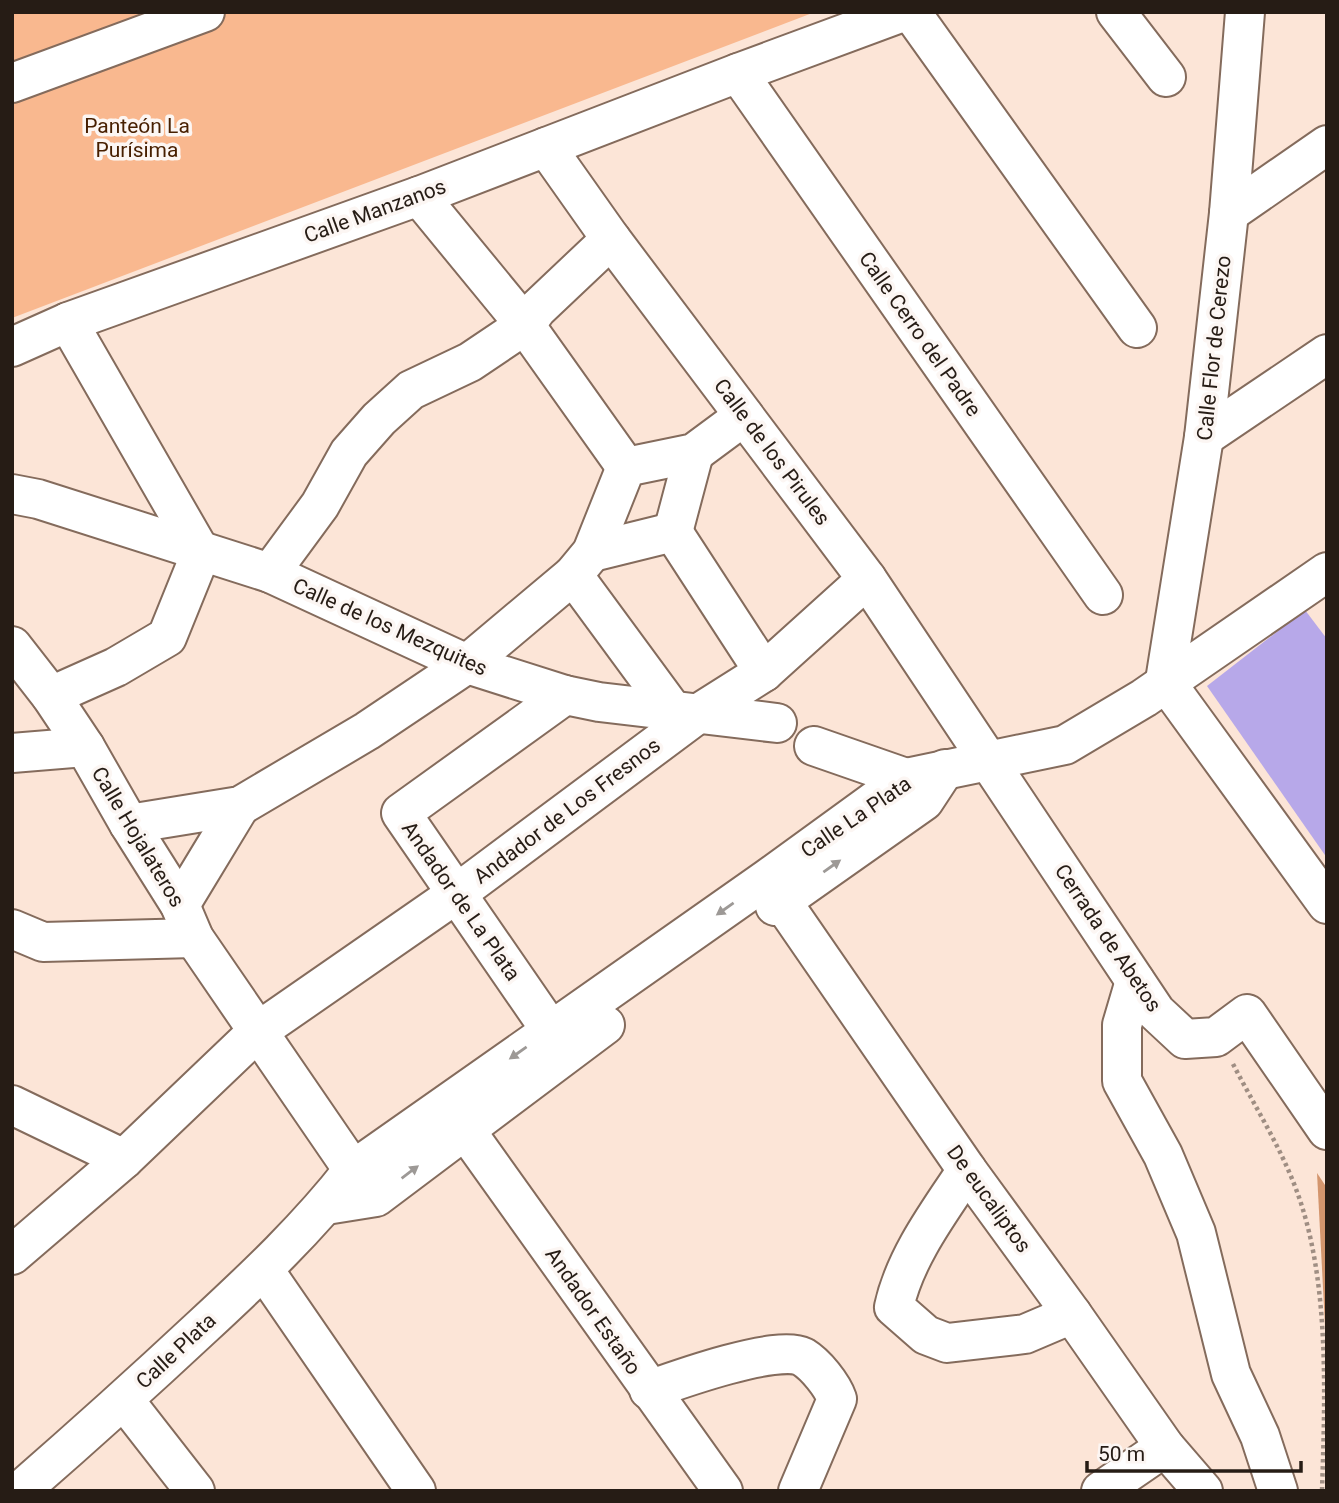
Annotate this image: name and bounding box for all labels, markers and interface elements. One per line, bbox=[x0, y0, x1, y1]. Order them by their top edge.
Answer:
park label: Panteón La Purísima bbox=[84, 114, 190, 162]
street label: Calle Manzanos bbox=[301, 174, 449, 248]
street label: Calle Cerro del Padre bbox=[854, 247, 986, 421]
street label: Calle Flor de Cerezo bbox=[1192, 254, 1236, 442]
street label: Calle de los Pirules bbox=[709, 374, 835, 530]
street label: Calle de los Mezquites bbox=[289, 573, 491, 681]
street label: Andador de Los Fresnos bbox=[469, 733, 665, 889]
street label: Calle Hojalateros bbox=[87, 763, 189, 911]
street label: Calle La Plata bbox=[796, 771, 916, 863]
street label: Andador de La Plata bbox=[397, 817, 525, 985]
one-way arrow bbox=[823, 859, 841, 873]
street label: Cerrada de Abetos bbox=[1050, 860, 1166, 1016]
one-way arrow bbox=[716, 902, 734, 916]
one-way arrow bbox=[509, 1046, 527, 1060]
street label: De eucaliptos bbox=[942, 1141, 1036, 1257]
one-way arrow bbox=[400, 1165, 419, 1179]
street label: Andador Estaño bbox=[540, 1243, 646, 1379]
street label: Calle Plata bbox=[131, 1308, 221, 1394]
scale bar bbox=[1087, 1430, 1300, 1474]
text: 50 m bbox=[1098, 1442, 1145, 1466]

